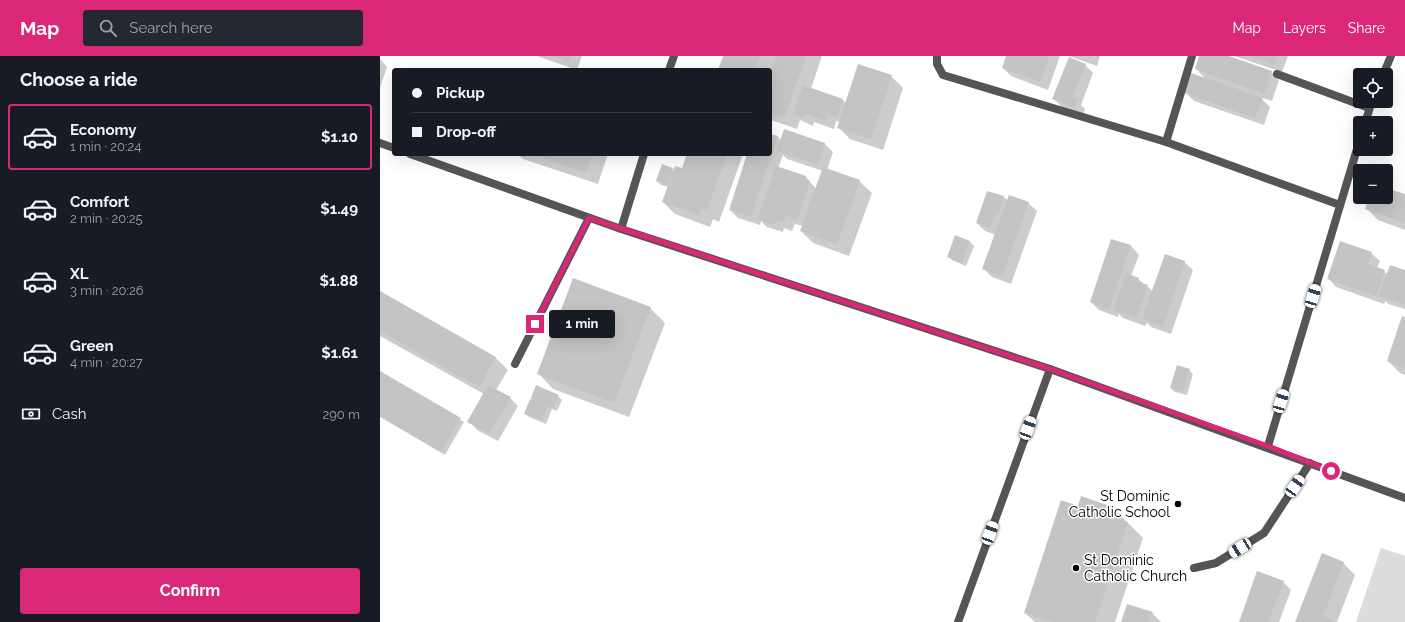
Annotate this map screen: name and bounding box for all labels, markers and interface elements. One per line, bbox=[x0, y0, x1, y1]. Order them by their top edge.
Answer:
search box bbox=[83, 10, 363, 46]
text: Map bbox=[20, 17, 59, 39]
icon: search bbox=[97, 17, 119, 39]
text: Search here bbox=[129, 19, 213, 37]
text: Map bbox=[1233, 20, 1261, 36]
text: Layers bbox=[1283, 20, 1326, 36]
text: Share bbox=[1348, 20, 1385, 36]
map controls bbox=[1353, 68, 1393, 204]
button: locate bbox=[1353, 68, 1393, 108]
text: Choose a ride bbox=[20, 69, 138, 90]
text: Pickup bbox=[436, 84, 485, 102]
button: + bbox=[1353, 116, 1393, 156]
icon: car bbox=[22, 119, 58, 155]
text: Economy bbox=[70, 121, 137, 139]
text: Drop-off bbox=[436, 123, 496, 141]
text: $1.10 bbox=[321, 128, 358, 146]
text: 1 min · 20:24 bbox=[70, 139, 141, 154]
button: − bbox=[1353, 164, 1393, 204]
icon: car bbox=[22, 191, 58, 227]
text: Comfort bbox=[70, 193, 129, 211]
text: $1.49 bbox=[320, 200, 358, 218]
text: 2 min · 20:25 bbox=[70, 211, 143, 226]
icon: car bbox=[22, 263, 58, 299]
text: XL bbox=[70, 265, 88, 283]
text: $1.88 bbox=[320, 272, 358, 290]
text: 3 min · 20:26 bbox=[70, 283, 144, 298]
car bbox=[1304, 283, 1322, 309]
callout: 1 min bbox=[549, 310, 615, 338]
route end bbox=[526, 315, 544, 333]
text: 1 min bbox=[566, 316, 598, 331]
icon: car bbox=[22, 335, 58, 371]
text: Green bbox=[70, 337, 114, 355]
text: $1.61 bbox=[321, 344, 358, 362]
text: 4 min · 20:27 bbox=[70, 355, 143, 370]
car bbox=[1272, 388, 1290, 414]
icon: cash bbox=[20, 403, 42, 425]
text: Cash bbox=[52, 405, 86, 423]
text: 290 m bbox=[322, 407, 360, 422]
car bbox=[1018, 415, 1038, 441]
route start bbox=[1322, 462, 1340, 480]
car bbox=[1283, 473, 1307, 499]
place label: St Dominic Catholic School bbox=[1069, 488, 1170, 520]
marker: St Dominic Catholic School bbox=[1173, 499, 1183, 509]
car bbox=[980, 520, 1000, 546]
car bbox=[1227, 537, 1253, 559]
place label: St Dominic Catholic Church bbox=[1084, 552, 1187, 584]
marker: St Dominic Catholic Church bbox=[1071, 563, 1081, 573]
button: Confirm bbox=[20, 568, 360, 614]

